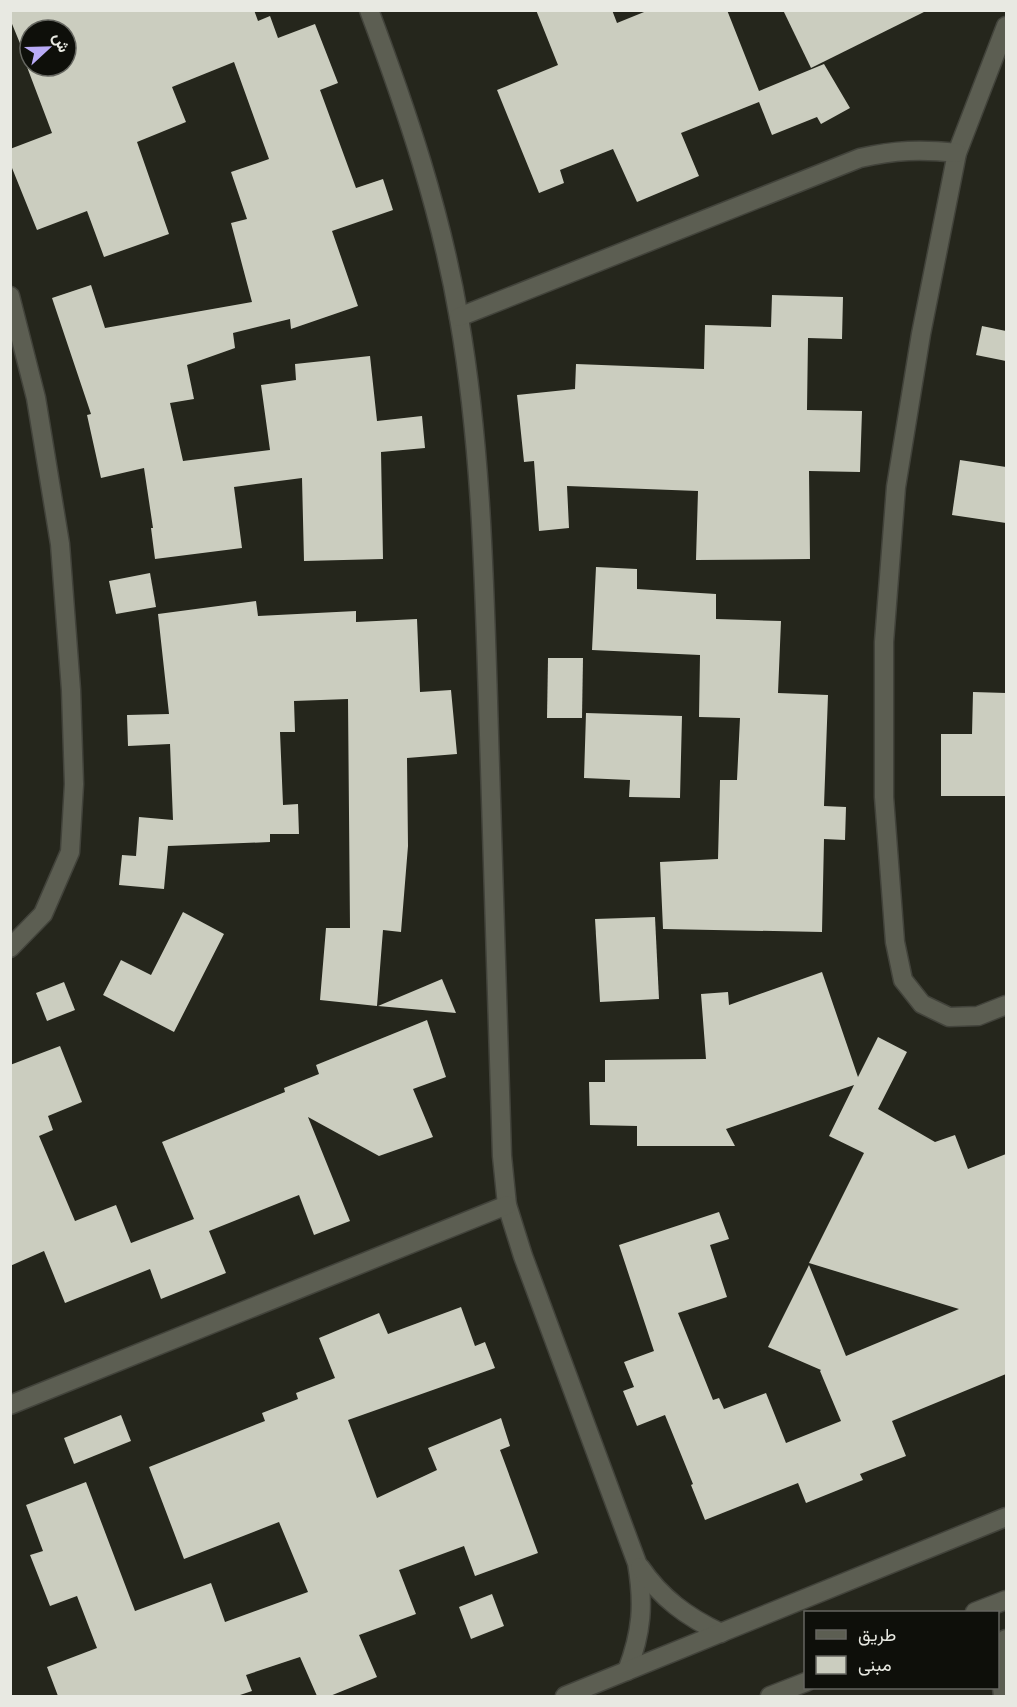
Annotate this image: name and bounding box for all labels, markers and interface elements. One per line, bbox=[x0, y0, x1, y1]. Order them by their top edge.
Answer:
north arrow bbox=[18, 18, 78, 78]
text: ش bbox=[49, 30, 74, 55]
legend bbox=[804, 1611, 999, 1689]
text: طريق bbox=[858, 1624, 896, 1646]
text: مبنى bbox=[858, 1654, 892, 1676]

